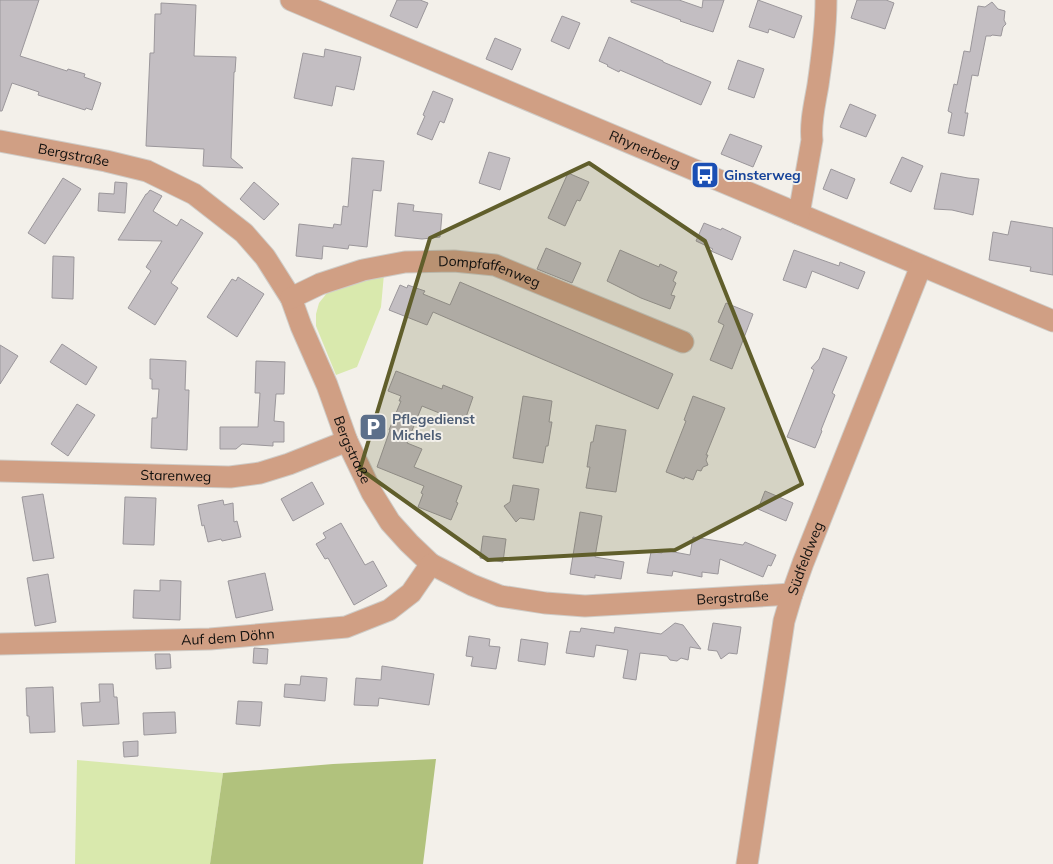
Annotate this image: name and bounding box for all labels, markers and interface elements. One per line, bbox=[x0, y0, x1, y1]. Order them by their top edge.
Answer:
street label: Rhynerberg bbox=[607, 126, 683, 172]
street label: Bergstraße bbox=[36, 139, 111, 170]
bus stop icon: Ginsterweg bbox=[690, 160, 720, 190]
place label: Ginsterweg bbox=[724, 166, 801, 184]
street label: Dompfaffenweg bbox=[438, 252, 543, 292]
place label: Pflegedienst Michels bbox=[392, 410, 476, 444]
parking icon: Pflegedienst Michels bbox=[358, 412, 388, 442]
street label: Bergstraße bbox=[330, 413, 375, 487]
street label: Starenweg bbox=[140, 466, 212, 486]
street label: Südfeldweg bbox=[783, 519, 828, 598]
street label: Bergstraße bbox=[696, 586, 769, 609]
street label: Auf dem Döhn bbox=[181, 624, 275, 649]

